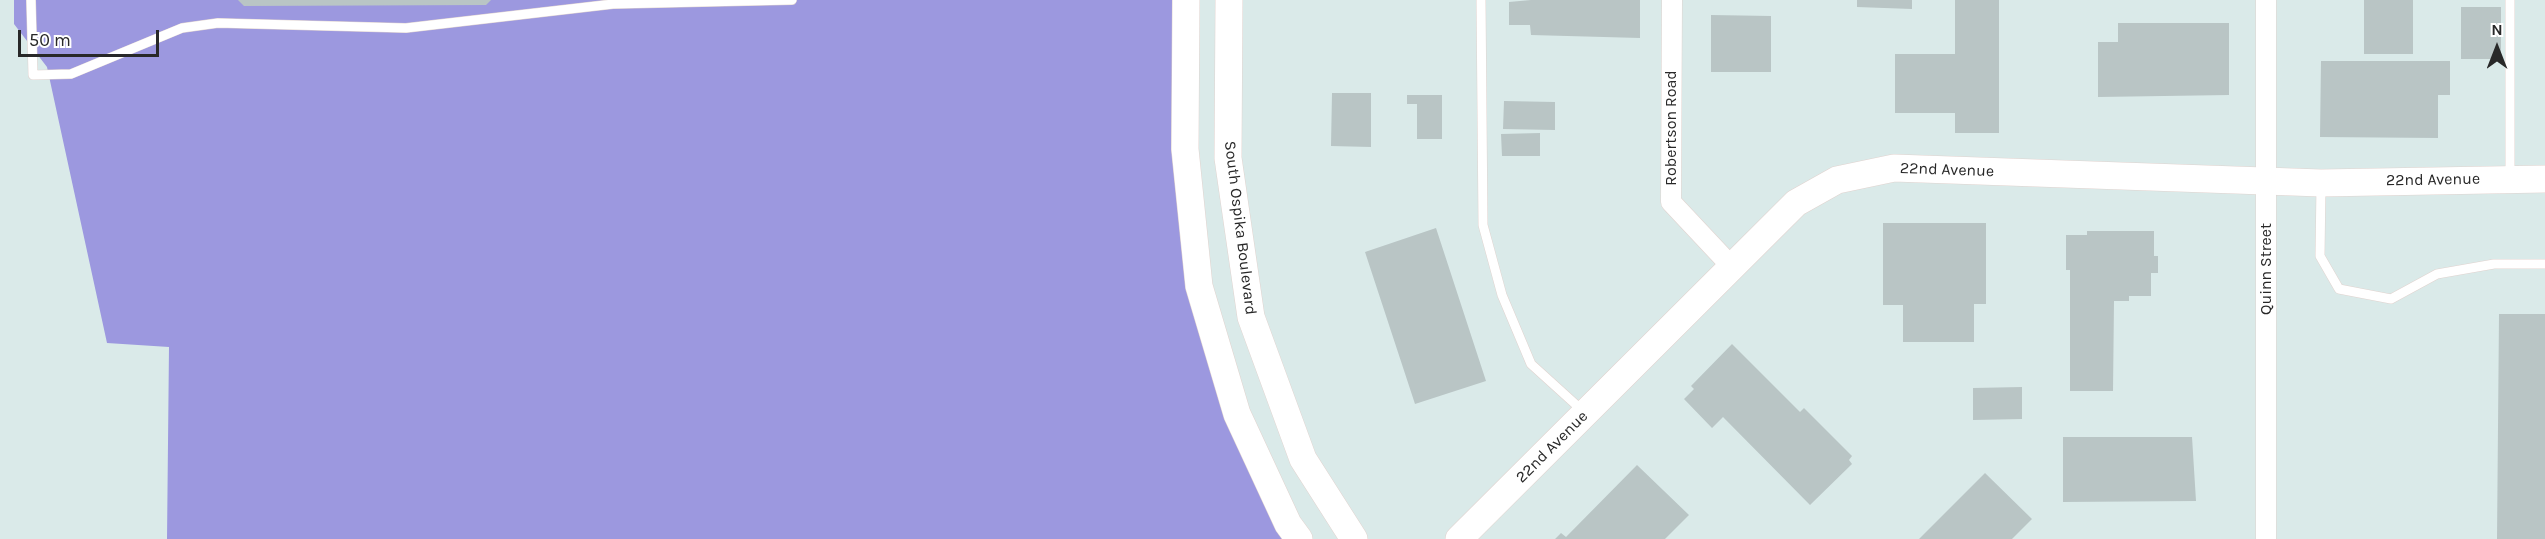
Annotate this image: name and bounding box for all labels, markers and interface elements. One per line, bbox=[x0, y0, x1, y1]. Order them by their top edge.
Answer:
scale bar bbox=[21, 18, 162, 56]
north arrow bbox=[2467, 18, 2527, 78]
text: N bbox=[2491, 20, 2503, 39]
text: 50 m bbox=[29, 29, 71, 51]
street label: Robertson Road bbox=[1661, 70, 1681, 186]
street label: South Ospika Boulevard bbox=[1220, 140, 1260, 316]
street label: 22nd Avenue bbox=[1900, 159, 1994, 181]
street label: 22nd Avenue bbox=[2386, 170, 2480, 190]
street label: Quinn Street bbox=[2256, 223, 2276, 315]
street label: 22nd Avenue bbox=[1512, 407, 1592, 487]

